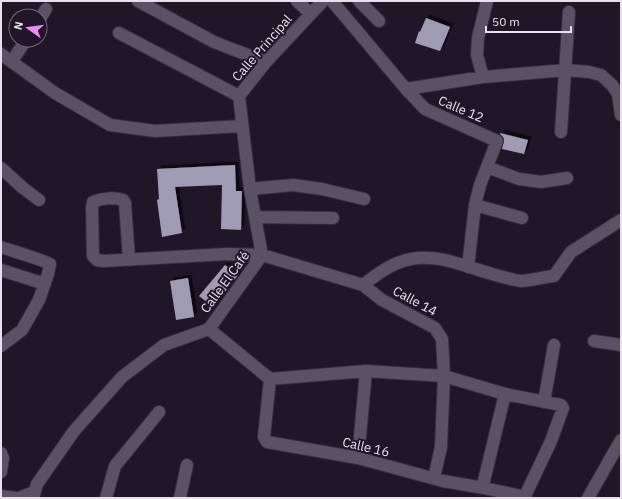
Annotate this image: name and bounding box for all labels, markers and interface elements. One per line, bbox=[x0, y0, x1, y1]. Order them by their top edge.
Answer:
north arrow bbox=[8, 8, 48, 48]
scale bar bbox=[486, 8, 571, 34]
street label: Calle Principal bbox=[228, 11, 296, 85]
text: 50 m bbox=[492, 14, 520, 29]
text: N bbox=[11, 20, 26, 31]
street label: Calle 12 bbox=[436, 92, 486, 126]
street label: Calle El Café bbox=[197, 248, 253, 316]
street label: Calle 14 bbox=[390, 282, 440, 320]
street label: Calle 16 bbox=[341, 433, 391, 461]

